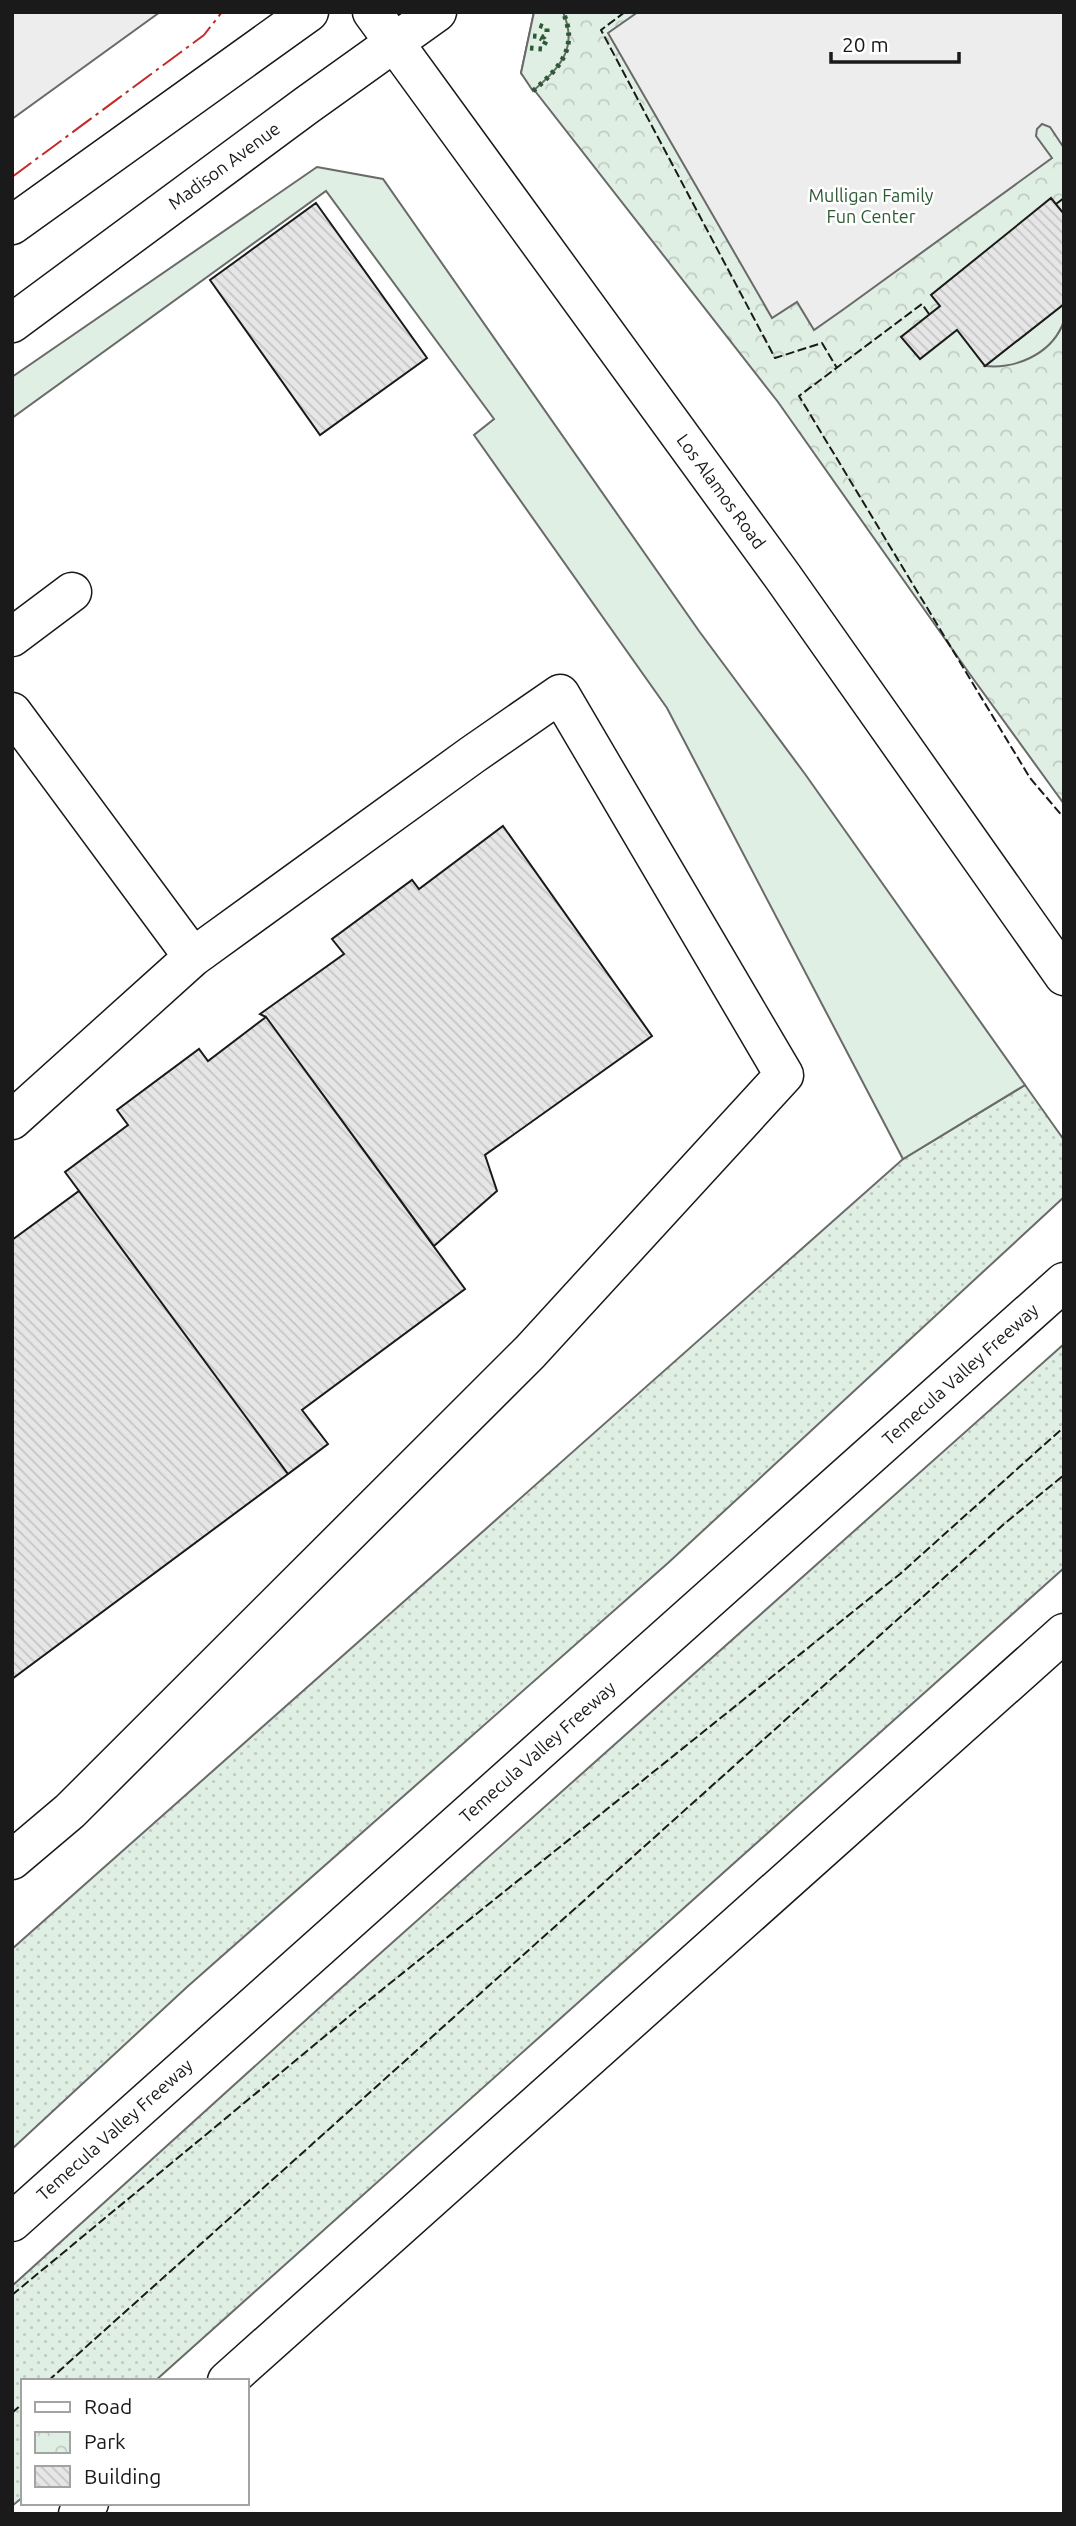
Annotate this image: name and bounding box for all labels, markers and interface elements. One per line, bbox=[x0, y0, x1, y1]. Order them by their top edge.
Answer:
scale bar bbox=[831, 21, 959, 65]
text: 20 m bbox=[842, 32, 889, 56]
street label: Madison Avenue bbox=[164, 118, 283, 213]
park label: Mulligan Family Fun Center bbox=[808, 185, 934, 226]
street label: Los Alamos Road bbox=[673, 430, 770, 552]
street label: Temecula Valley Freeway bbox=[878, 1299, 1042, 1448]
street label: Temecula Valley Freeway bbox=[455, 1677, 619, 1826]
street label: Temecula Valley Freeway bbox=[32, 2054, 196, 2204]
legend bbox=[21, 2379, 248, 2505]
text: Road bbox=[84, 2394, 132, 2418]
text: Park bbox=[84, 2429, 126, 2453]
text: Building bbox=[84, 2464, 161, 2488]

